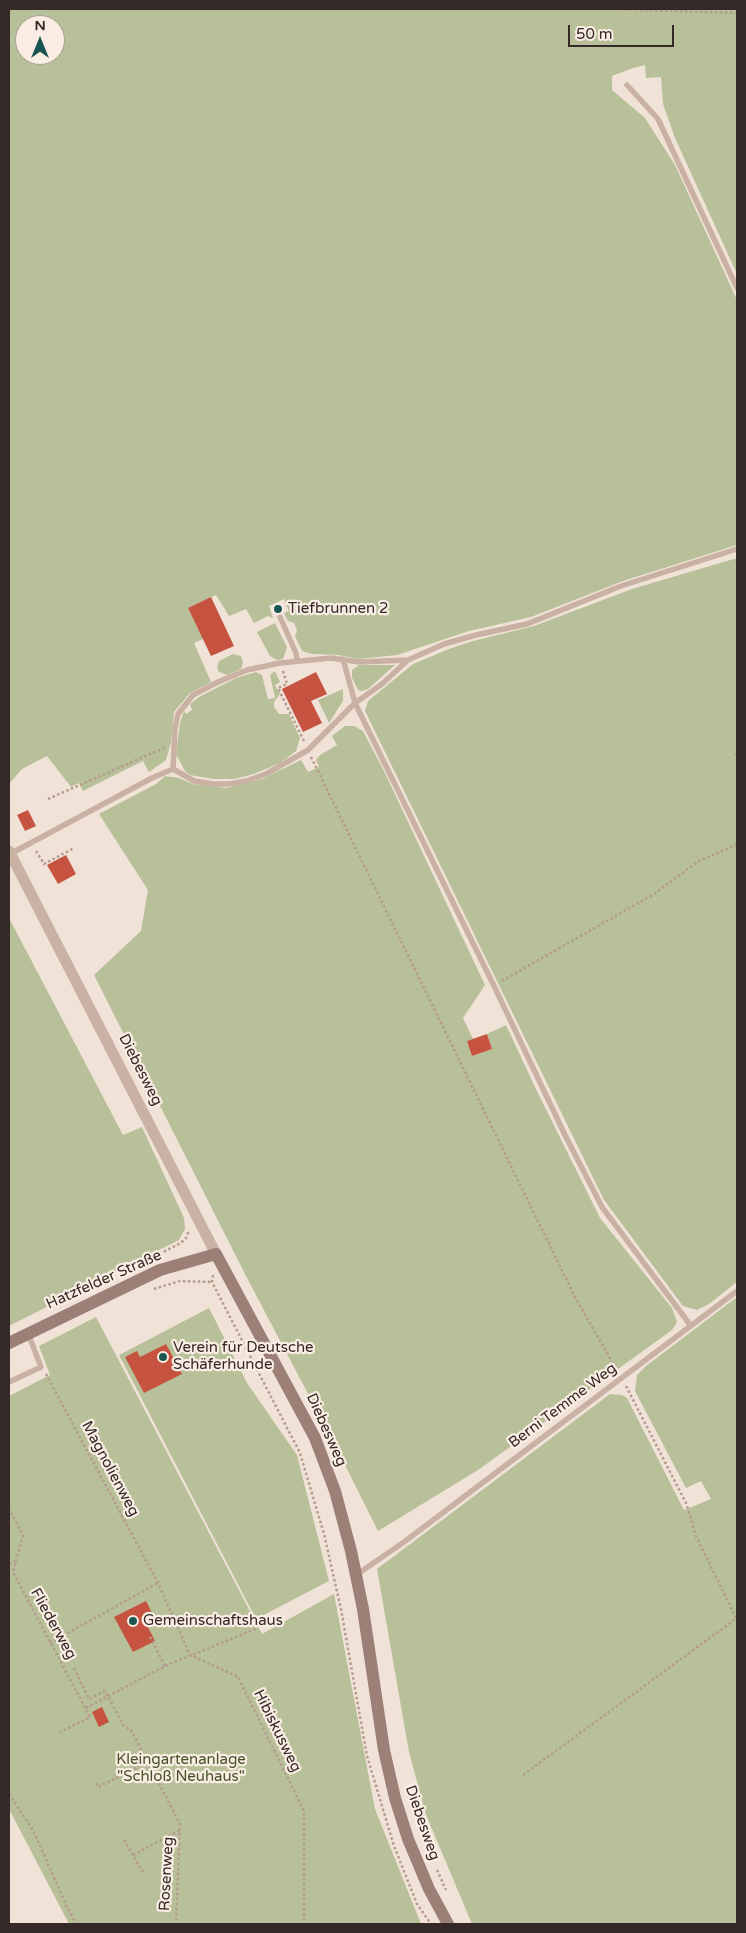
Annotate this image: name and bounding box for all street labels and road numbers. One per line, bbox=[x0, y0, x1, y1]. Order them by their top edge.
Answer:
street label: Diebesweg bbox=[114, 1031, 166, 1109]
street label: Hatzfelder Straße bbox=[44, 1246, 164, 1314]
street label: Berni Temme Weg bbox=[506, 1360, 620, 1452]
street label: Diebesweg bbox=[302, 1391, 350, 1469]
street label: Magnolienweg bbox=[77, 1418, 143, 1520]
street label: Fliederweg bbox=[26, 1585, 80, 1663]
street label: Hibiskusweg bbox=[249, 1687, 305, 1775]
street label: Diebesweg bbox=[401, 1783, 443, 1863]
street label: Rosenweg bbox=[156, 1836, 178, 1912]

